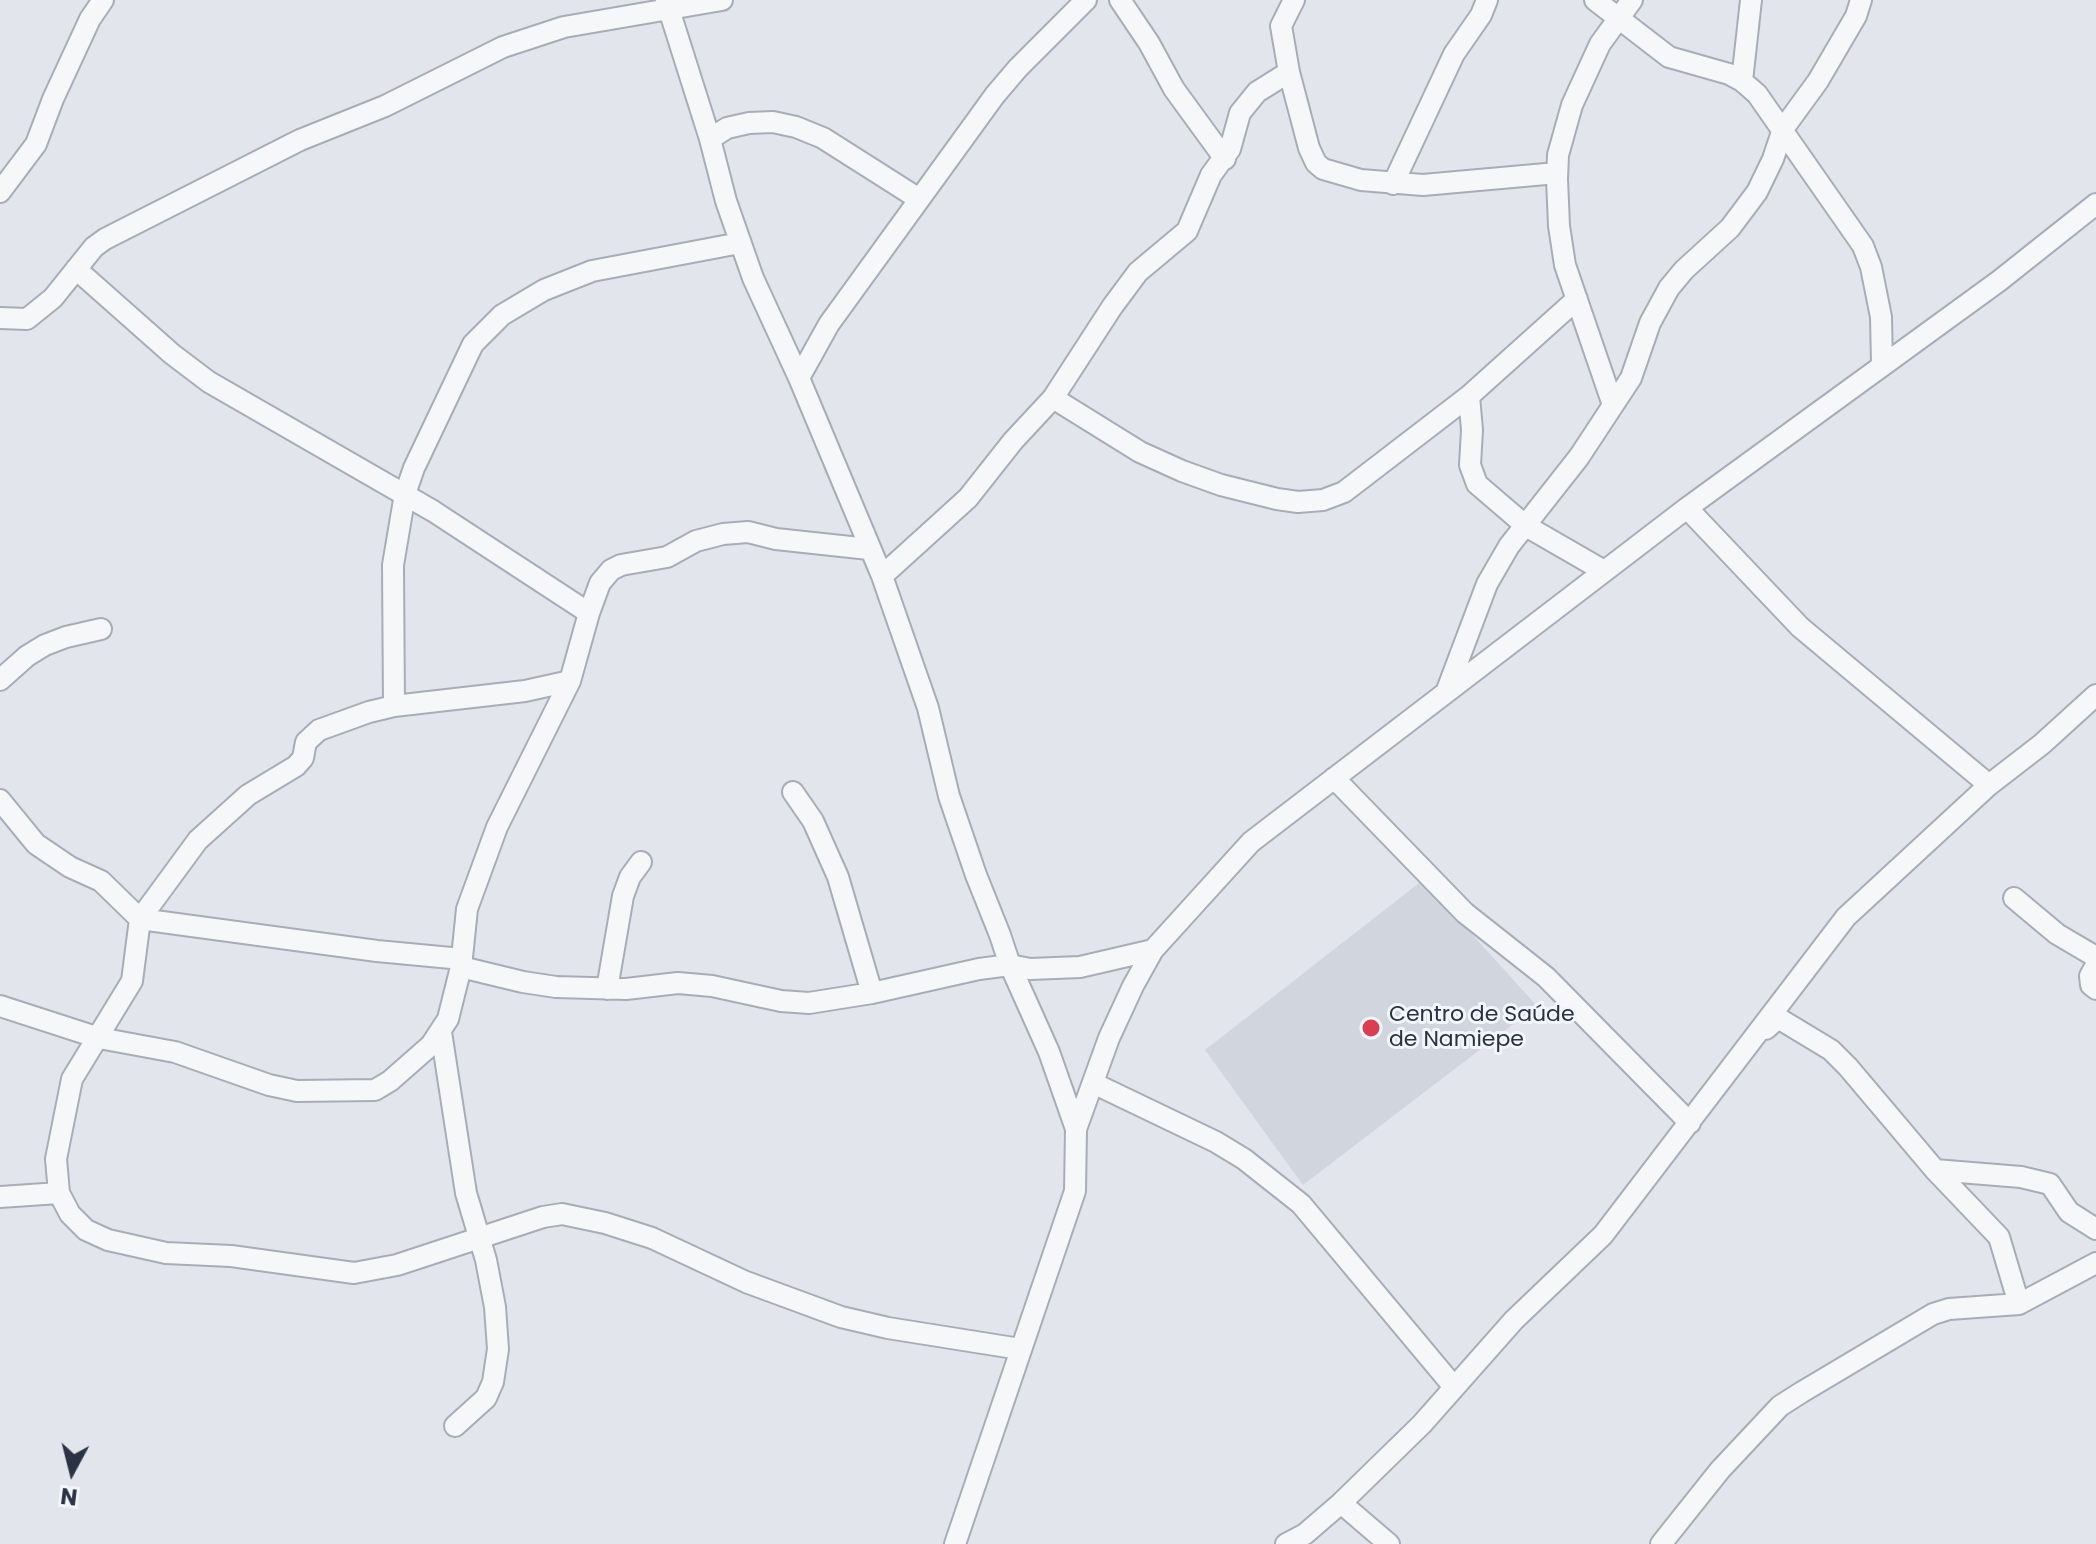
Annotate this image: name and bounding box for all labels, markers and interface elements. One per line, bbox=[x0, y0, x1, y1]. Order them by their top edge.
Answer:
place label: Centro de Saúde de Namiepe bbox=[1389, 1002, 1575, 1054]
marker: Centro de Saúde de Namiepe bbox=[1360, 1017, 1382, 1039]
north arrow bbox=[32, 1432, 112, 1512]
text: N bbox=[59, 1480, 79, 1513]

